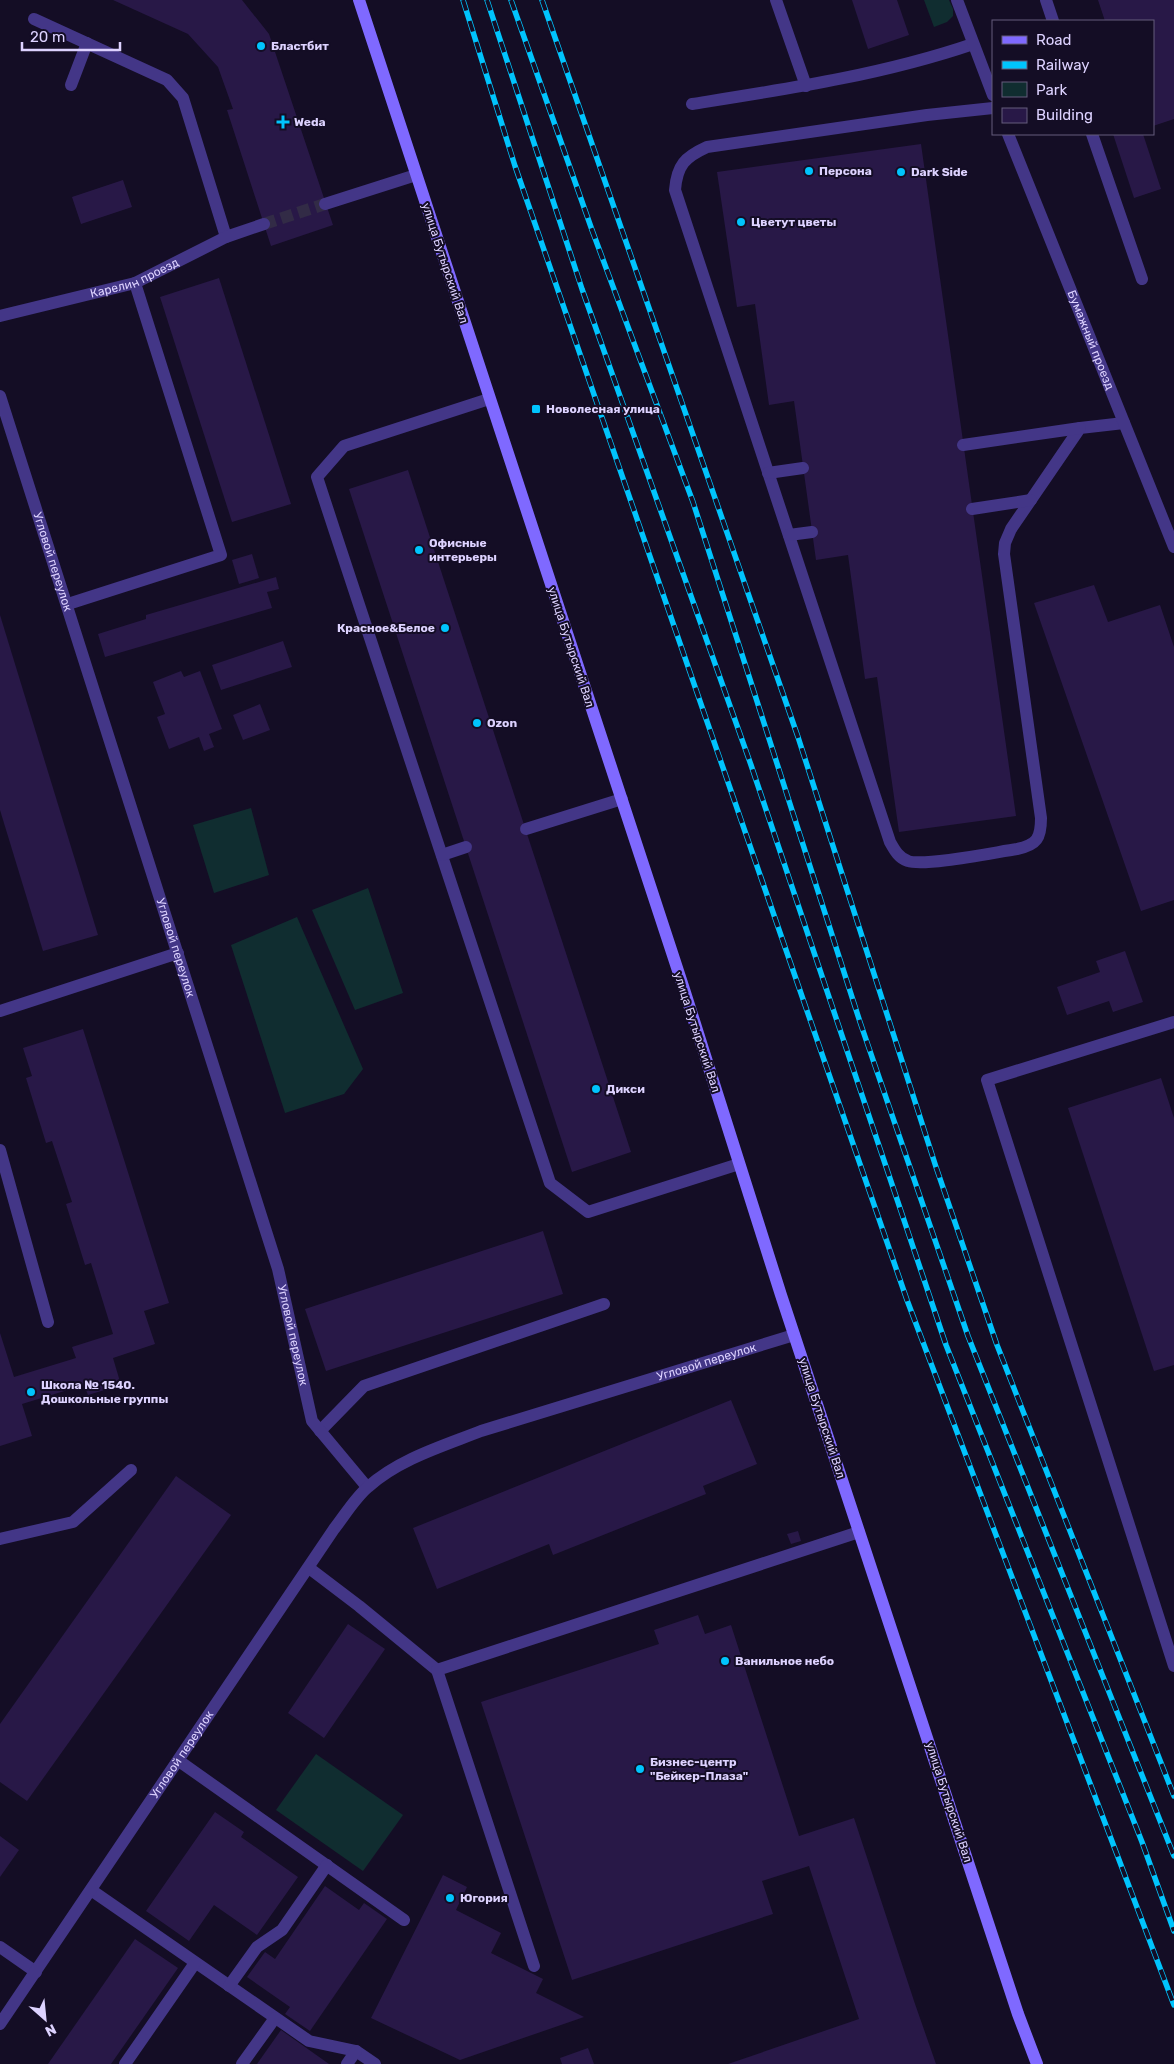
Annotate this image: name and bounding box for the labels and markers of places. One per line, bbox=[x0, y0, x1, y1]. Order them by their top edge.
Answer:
place label: Бластбит bbox=[271, 39, 329, 53]
marker: Бластбит bbox=[255, 40, 267, 52]
marker: Weda bbox=[276, 115, 290, 129]
place label: Weda bbox=[294, 115, 326, 129]
place label: Персона bbox=[819, 164, 872, 178]
marker: Персона bbox=[803, 165, 815, 177]
place label: Dark Side bbox=[911, 165, 968, 179]
marker: Dark Side bbox=[895, 166, 907, 178]
place label: Цветут цветы bbox=[751, 215, 836, 229]
marker: Цветут цветы bbox=[735, 216, 747, 228]
place label: Новолесная улица bbox=[546, 402, 660, 416]
marker: Новолесная улица bbox=[530, 403, 542, 415]
place label: Офисные интерьеры bbox=[429, 536, 497, 564]
marker: Офисные интерьеры bbox=[413, 544, 425, 556]
place label: Красное&Белое bbox=[337, 621, 435, 635]
marker: Красное&Белое bbox=[439, 622, 451, 634]
place label: Ozon bbox=[487, 716, 517, 730]
marker: Ozon bbox=[471, 717, 483, 729]
place label: Дикси bbox=[606, 1082, 645, 1096]
marker: Дикси bbox=[590, 1083, 602, 1095]
place label: Школа № 1540. Дошкольные группы bbox=[41, 1378, 168, 1406]
marker: Школа № 1540. Дошкольные группы bbox=[25, 1386, 37, 1398]
place label: Ванильное небо bbox=[735, 1654, 834, 1668]
marker: Ванильное небо bbox=[719, 1655, 731, 1667]
place label: Бизнес-центр "Бейкер-Плаза" bbox=[650, 1755, 748, 1783]
marker: Бизнес-центр "Бейкер-Плаза" bbox=[634, 1763, 646, 1775]
place label: Югория bbox=[460, 1891, 508, 1905]
marker: Югория bbox=[444, 1892, 456, 1904]

